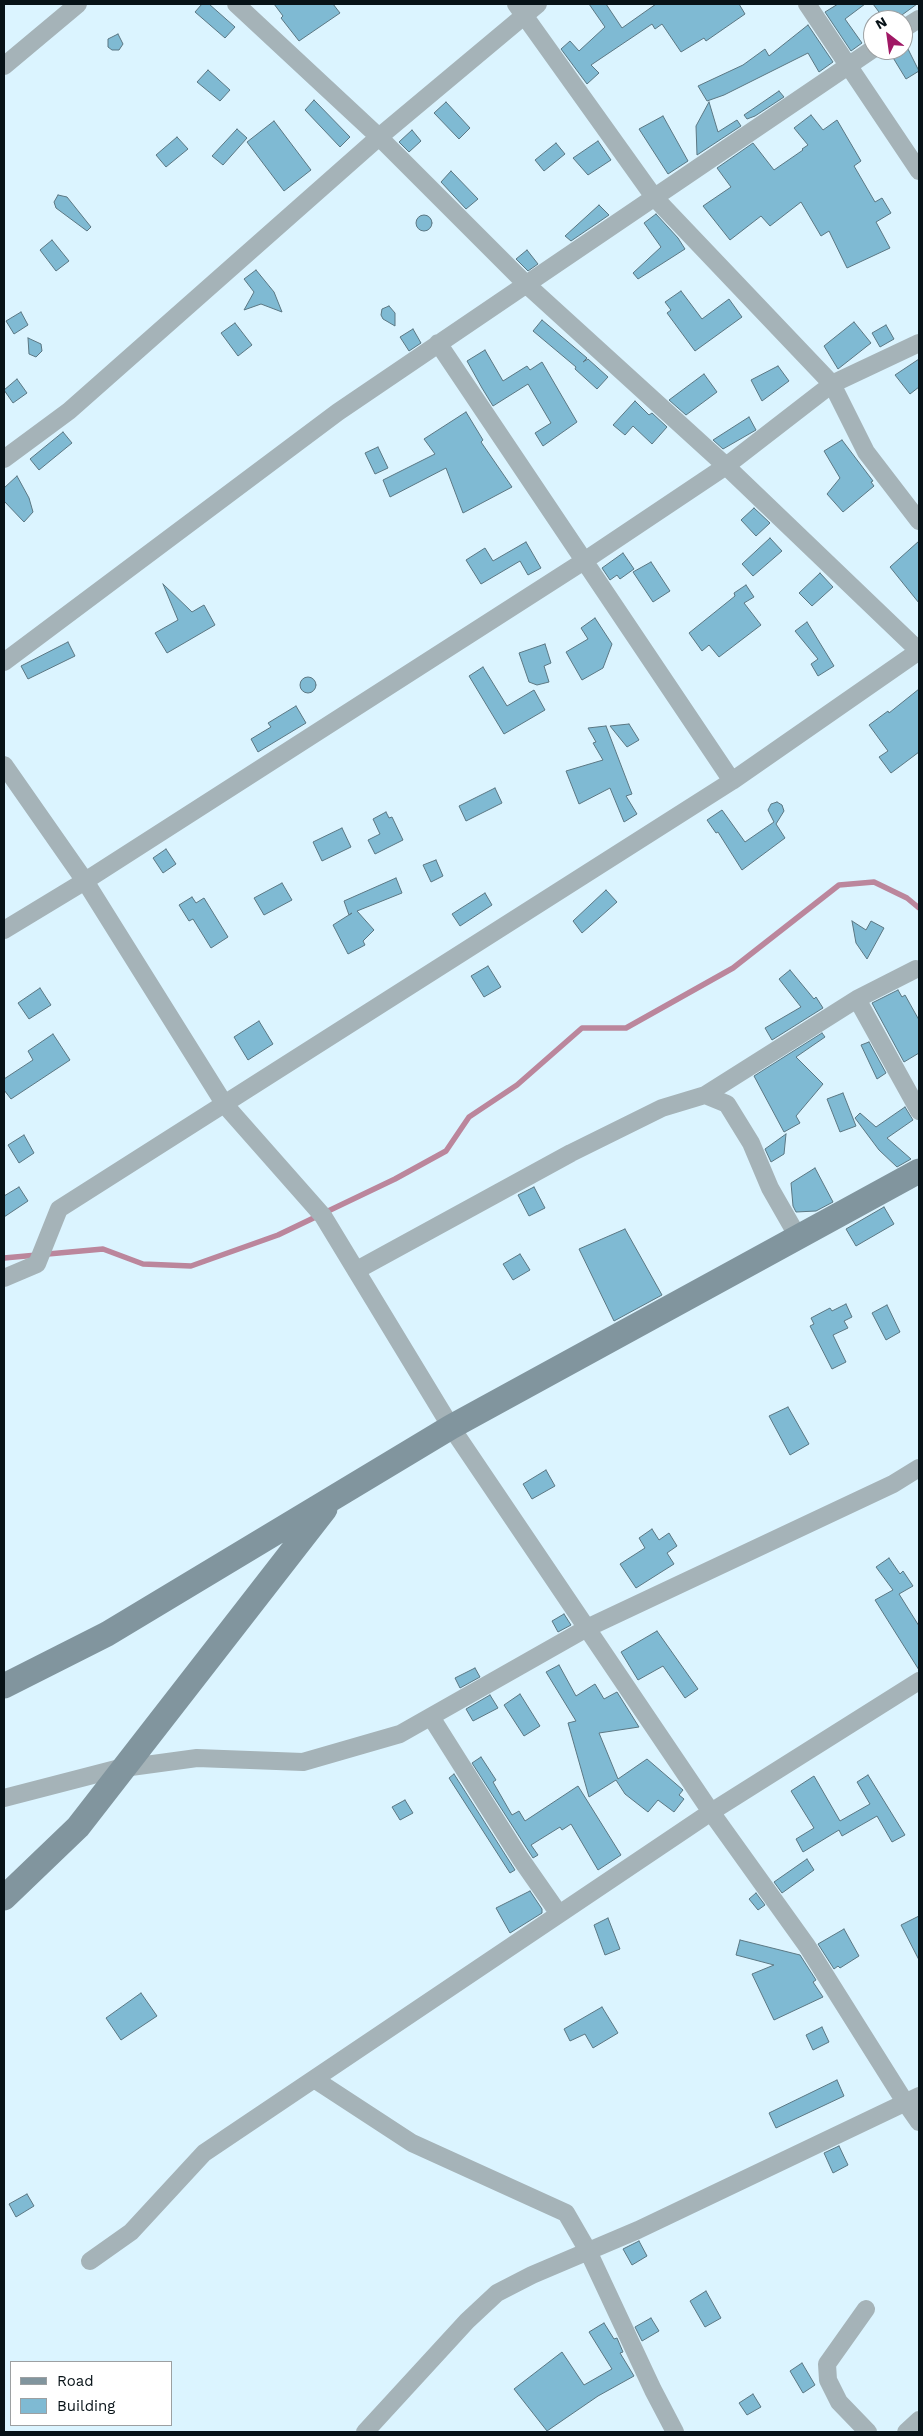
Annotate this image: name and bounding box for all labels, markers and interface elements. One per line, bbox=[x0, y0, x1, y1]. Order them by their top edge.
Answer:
north arrow bbox=[863, 10, 913, 60]
text: N bbox=[873, 13, 889, 32]
legend bbox=[10, 2361, 172, 2426]
text: Road bbox=[57, 2372, 94, 2390]
text: Building bbox=[57, 2397, 115, 2415]

